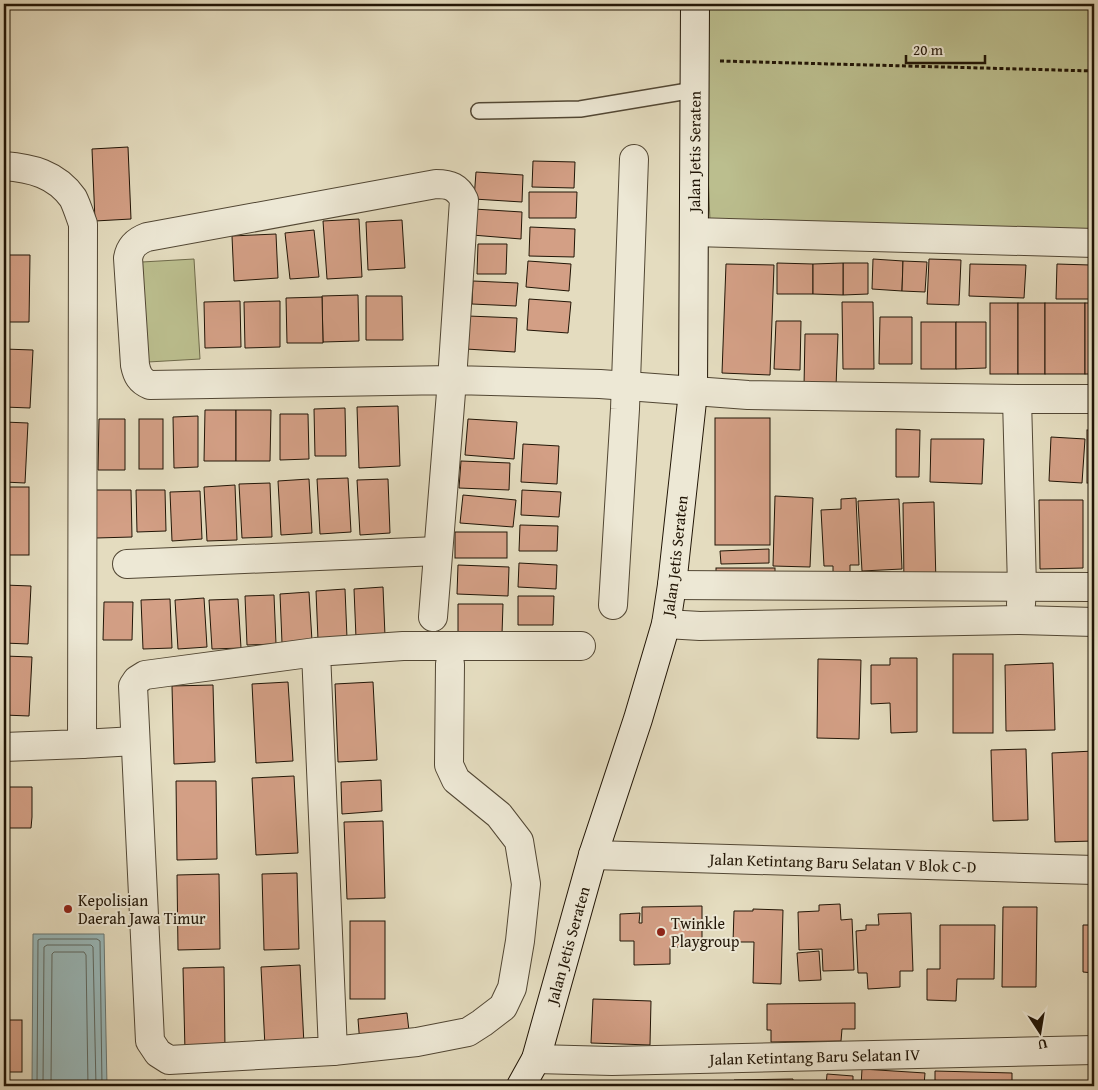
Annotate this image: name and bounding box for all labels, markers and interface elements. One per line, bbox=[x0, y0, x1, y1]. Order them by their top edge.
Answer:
scale bar bbox=[906, 32, 984, 64]
text: 20 m bbox=[913, 39, 944, 60]
street label: Jalan Jetis Seraten bbox=[682, 91, 707, 214]
street label: Jalan Jetis Seraten bbox=[655, 494, 694, 620]
street label: Jalan Ketintang Baru Selatan V Blok C-D bbox=[707, 846, 977, 878]
street label: Jalan Jetis Seraten bbox=[539, 884, 596, 1009]
place label: Kepolisian Daerah Jawa Timur bbox=[78, 888, 206, 930]
marker: Kepolisian Daerah Jawa Timur bbox=[62, 903, 74, 915]
place label: Twinkle Playgroup bbox=[671, 911, 740, 953]
marker: Twinkle Playgroup bbox=[655, 926, 667, 938]
north arrow bbox=[1016, 1008, 1066, 1058]
text: U bbox=[1035, 1034, 1049, 1056]
street label: Jalan Ketintang Baru Selatan IV bbox=[707, 1042, 921, 1071]

